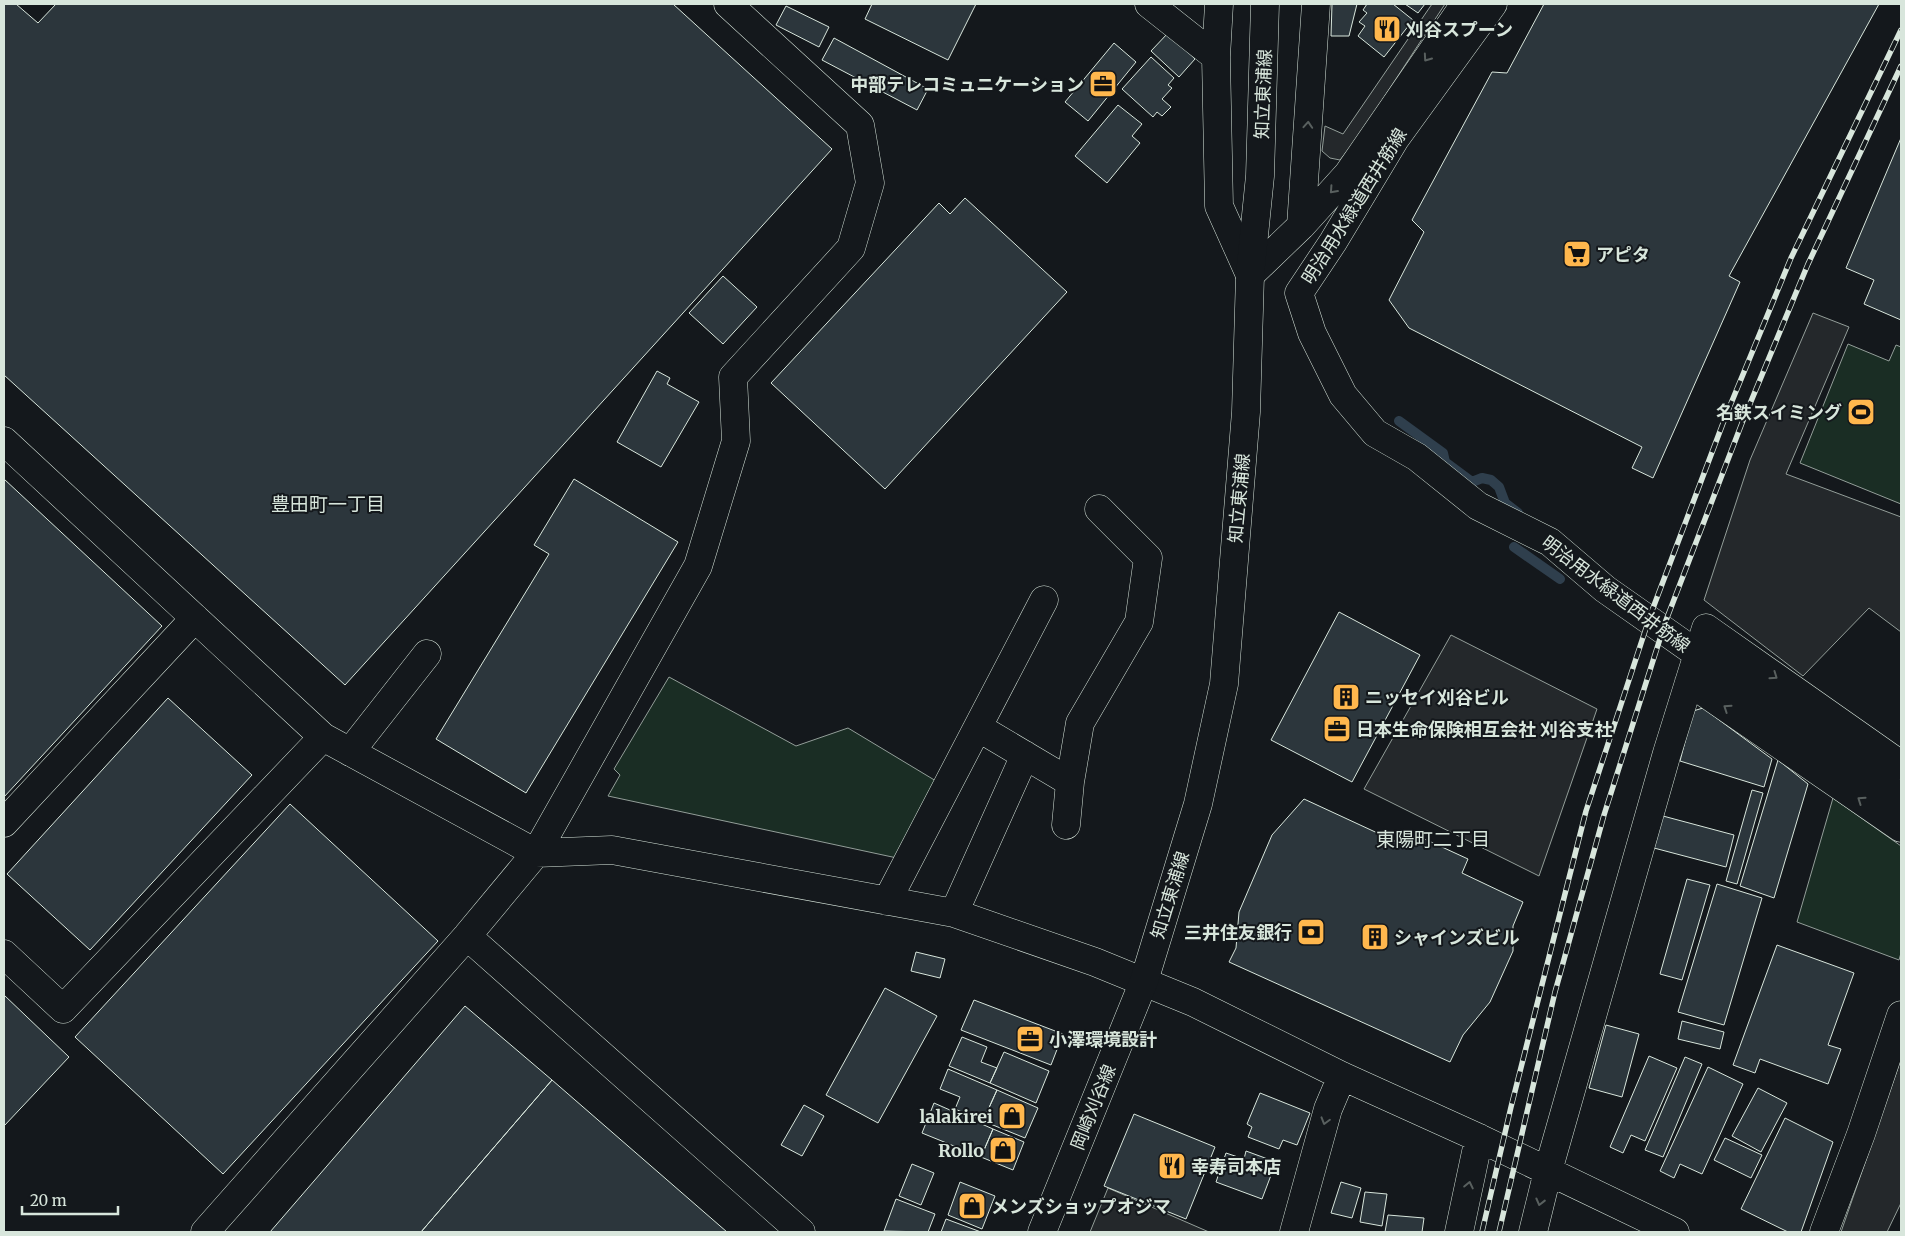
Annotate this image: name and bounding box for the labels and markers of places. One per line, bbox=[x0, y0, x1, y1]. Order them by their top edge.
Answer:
restaurant icon: 刈谷スプーン bbox=[1372, 14, 1402, 44]
place label: 刈谷スプーン bbox=[1406, 18, 1513, 41]
office icon: 中部テレコミュニケーション bbox=[1088, 69, 1118, 99]
place label: 中部テレコミュニケーション bbox=[850, 73, 1084, 96]
supermarket icon: アピタ bbox=[1562, 239, 1592, 269]
place label: アピタ bbox=[1596, 243, 1650, 266]
sports icon: 名鉄スイミング bbox=[1846, 397, 1876, 427]
place label: 名鉄スイミング bbox=[1716, 401, 1842, 424]
building icon: ニッセイ刈谷ビル bbox=[1331, 682, 1361, 712]
place label: ニッセイ刈谷ビル bbox=[1365, 686, 1509, 709]
office icon: 日本生命保険相互会社 刈谷支社 bbox=[1322, 714, 1352, 744]
place label: 日本生命保険相互会社 刈谷支社 bbox=[1356, 718, 1612, 741]
bank icon: 三井住友銀行 bbox=[1296, 917, 1326, 947]
place label: 三井住友銀行 bbox=[1184, 921, 1292, 944]
building icon: シャインズビル bbox=[1360, 922, 1390, 952]
place label: シャインズビル bbox=[1394, 926, 1520, 949]
office icon: 小澤環境設計 bbox=[1015, 1024, 1045, 1054]
place label: 小澤環境設計 bbox=[1049, 1028, 1157, 1051]
shop icon: lalakirei bbox=[997, 1101, 1027, 1131]
place label: lalakirei bbox=[919, 1105, 993, 1128]
shop icon: Rollo bbox=[988, 1135, 1018, 1165]
place label: Rollo bbox=[938, 1139, 984, 1162]
restaurant icon: 幸寿司本店 bbox=[1157, 1151, 1187, 1181]
place label: 幸寿司本店 bbox=[1191, 1155, 1281, 1178]
shop icon: メンズショップオジマ bbox=[957, 1191, 987, 1221]
place label: メンズショップオジマ bbox=[991, 1195, 1171, 1218]

